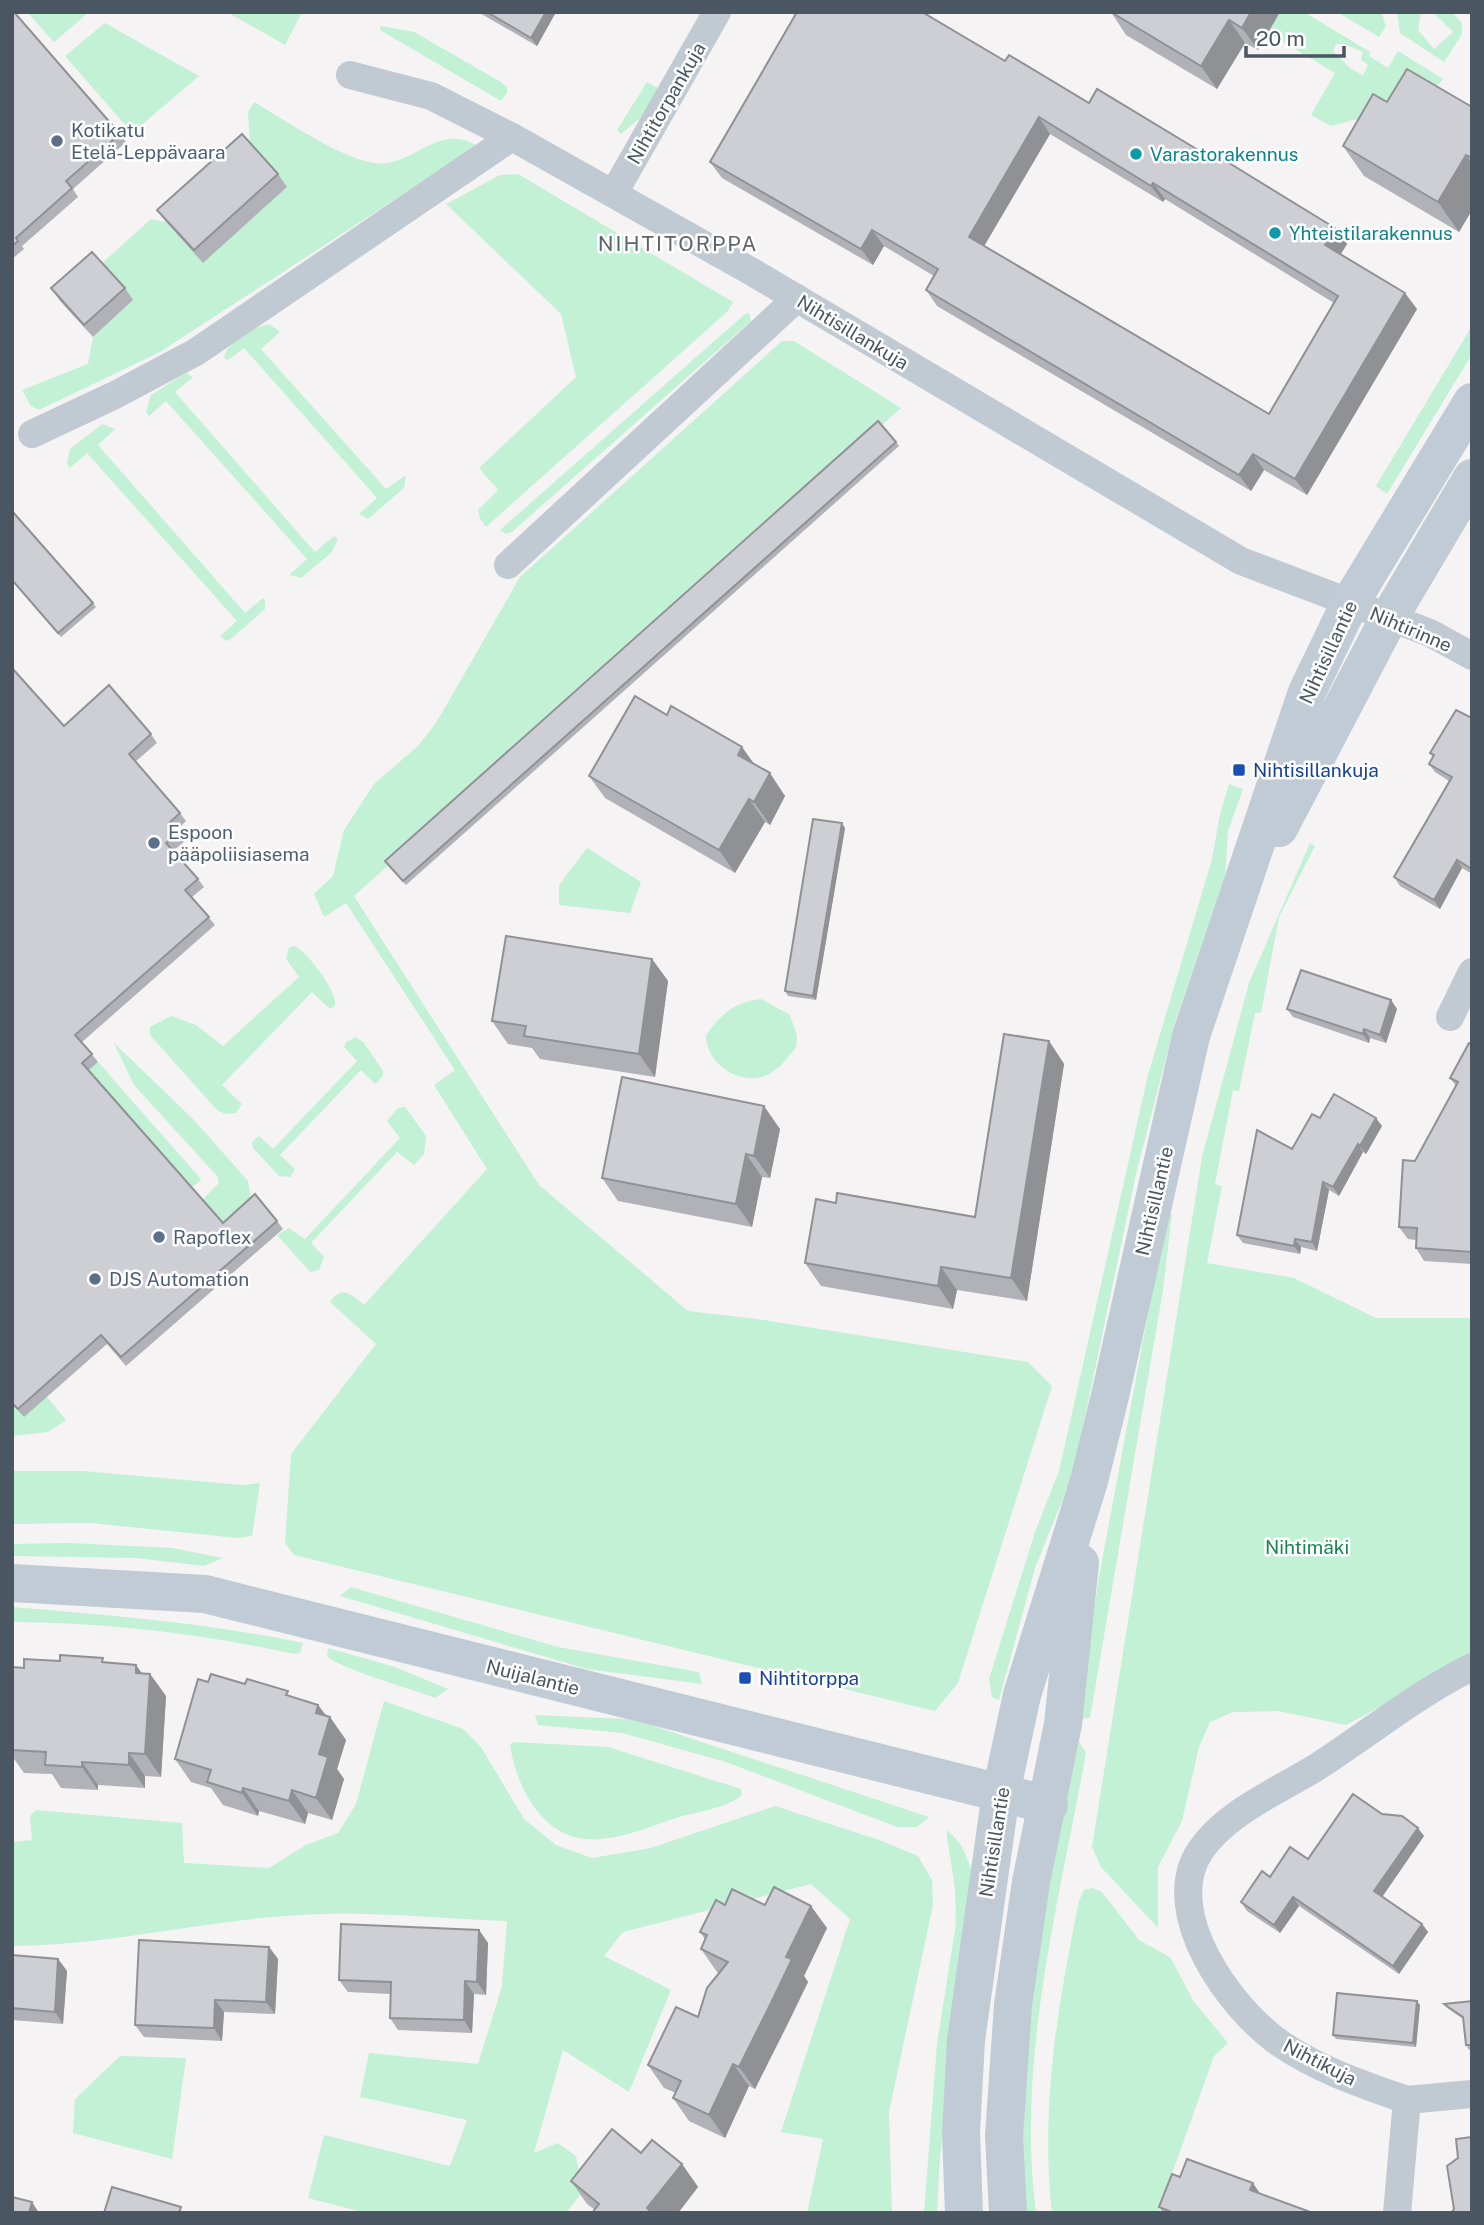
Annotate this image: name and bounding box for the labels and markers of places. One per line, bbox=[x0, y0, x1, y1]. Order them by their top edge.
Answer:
place label: Kotikatu Etelä-Leppävaara bbox=[71, 119, 226, 163]
marker: Kotikatu Etelä-Leppävaara bbox=[49, 133, 65, 149]
place label: Varastorakennus bbox=[1150, 143, 1298, 165]
marker: Varastorakennus bbox=[1128, 146, 1144, 162]
place label: Yhteistilarakennus bbox=[1289, 222, 1453, 244]
marker: Yhteistilarakennus bbox=[1267, 225, 1283, 241]
place label: Nihtisillankuja bbox=[1253, 759, 1379, 781]
marker: Nihtisillankuja bbox=[1231, 762, 1247, 778]
place label: Espoon pääpoliisiasema bbox=[168, 821, 309, 865]
marker: Espoon pääpoliisiasema bbox=[146, 835, 162, 851]
place label: Rapoflex bbox=[173, 1226, 252, 1248]
marker: Rapoflex bbox=[151, 1229, 167, 1245]
place label: DJS Automation bbox=[109, 1268, 249, 1290]
marker: DJS Automation bbox=[87, 1271, 103, 1287]
place label: Nihtitorppa bbox=[759, 1667, 859, 1689]
marker: Nihtitorppa bbox=[737, 1670, 753, 1686]

